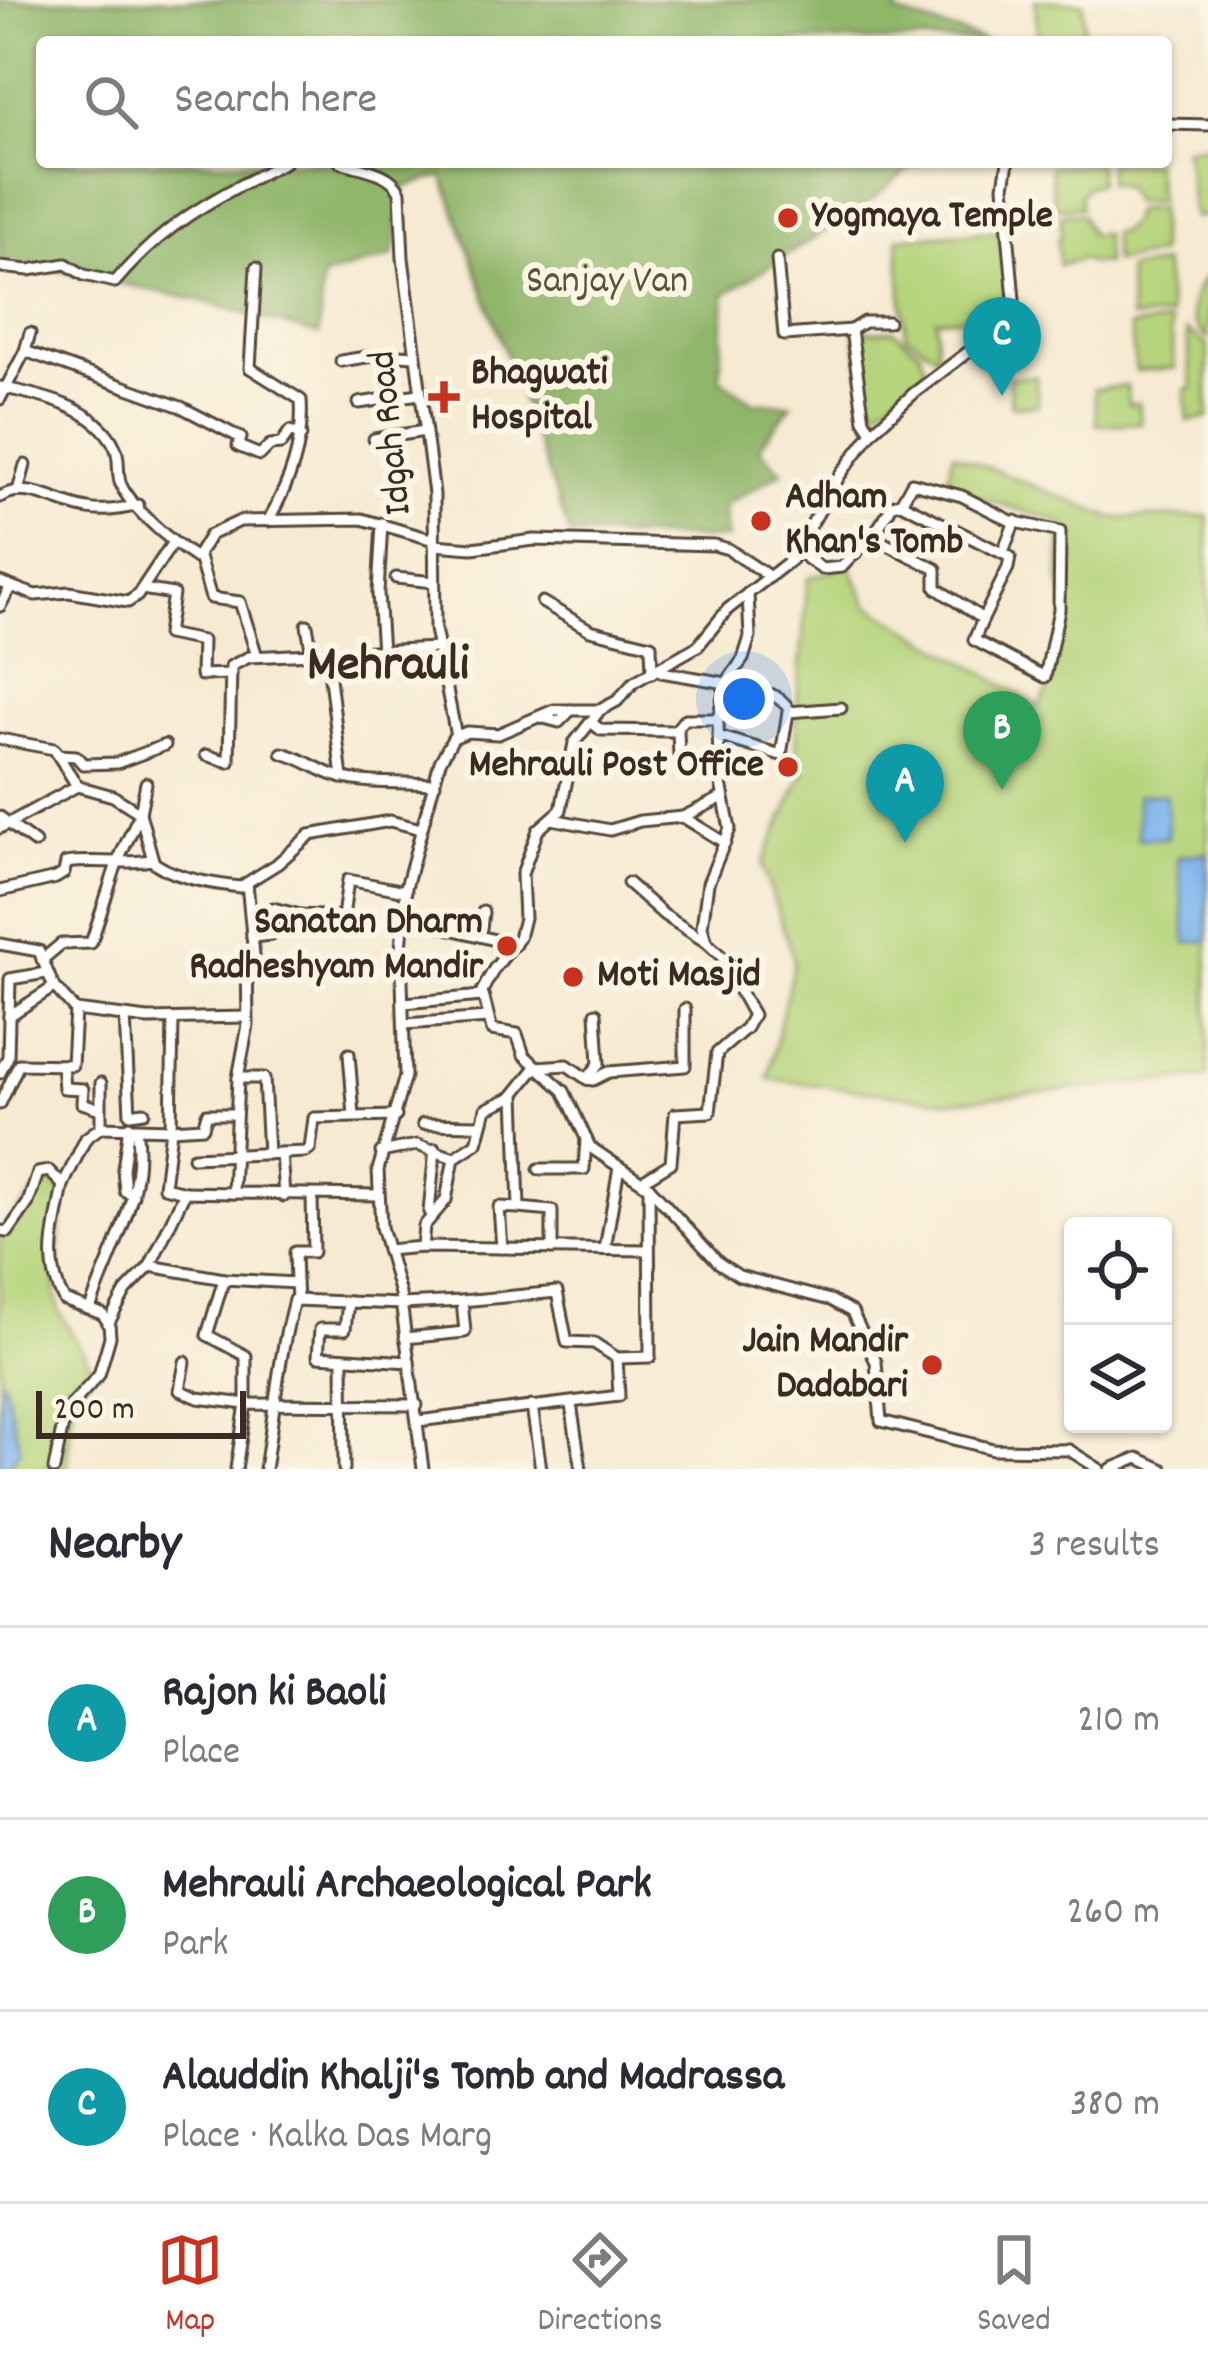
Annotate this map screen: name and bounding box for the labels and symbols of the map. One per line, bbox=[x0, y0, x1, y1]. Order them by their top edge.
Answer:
place label: Yogmaya Temple bbox=[811, 191, 1053, 246]
marker: Yogmaya Temple bbox=[775, 205, 801, 231]
park label: Sanjay Van bbox=[526, 256, 688, 311]
pin: C bbox=[963, 297, 1041, 396]
street label: Idgah Road bbox=[357, 348, 429, 518]
place label: Bhagwati Hospital bbox=[471, 348, 608, 448]
marker: Bhagwati Hospital bbox=[428, 381, 460, 413]
place label: Adham Khan's Tomb bbox=[785, 472, 963, 572]
marker: Adham Khan's Tomb bbox=[748, 508, 774, 534]
district label: Mehrauli bbox=[307, 632, 470, 704]
your location bbox=[714, 669, 774, 729]
pin: B bbox=[963, 691, 1041, 790]
place label: Mehrauli Post Office bbox=[469, 740, 764, 795]
pin: A bbox=[866, 744, 944, 843]
marker: Mehrauli Post Office bbox=[775, 754, 801, 780]
place label: Sanatan Dharm Radheshyam Mandir bbox=[189, 897, 484, 997]
marker: Sanatan Dharm Radheshyam Mandir bbox=[494, 933, 520, 959]
place label: Moti Masjid bbox=[597, 950, 761, 1005]
marker: Moti Masjid bbox=[560, 964, 586, 990]
place label: Jain Mandir Dadabari bbox=[742, 1316, 909, 1416]
marker: Jain Mandir Dadabari bbox=[919, 1352, 945, 1378]
scale bar bbox=[36, 1385, 246, 1438]

